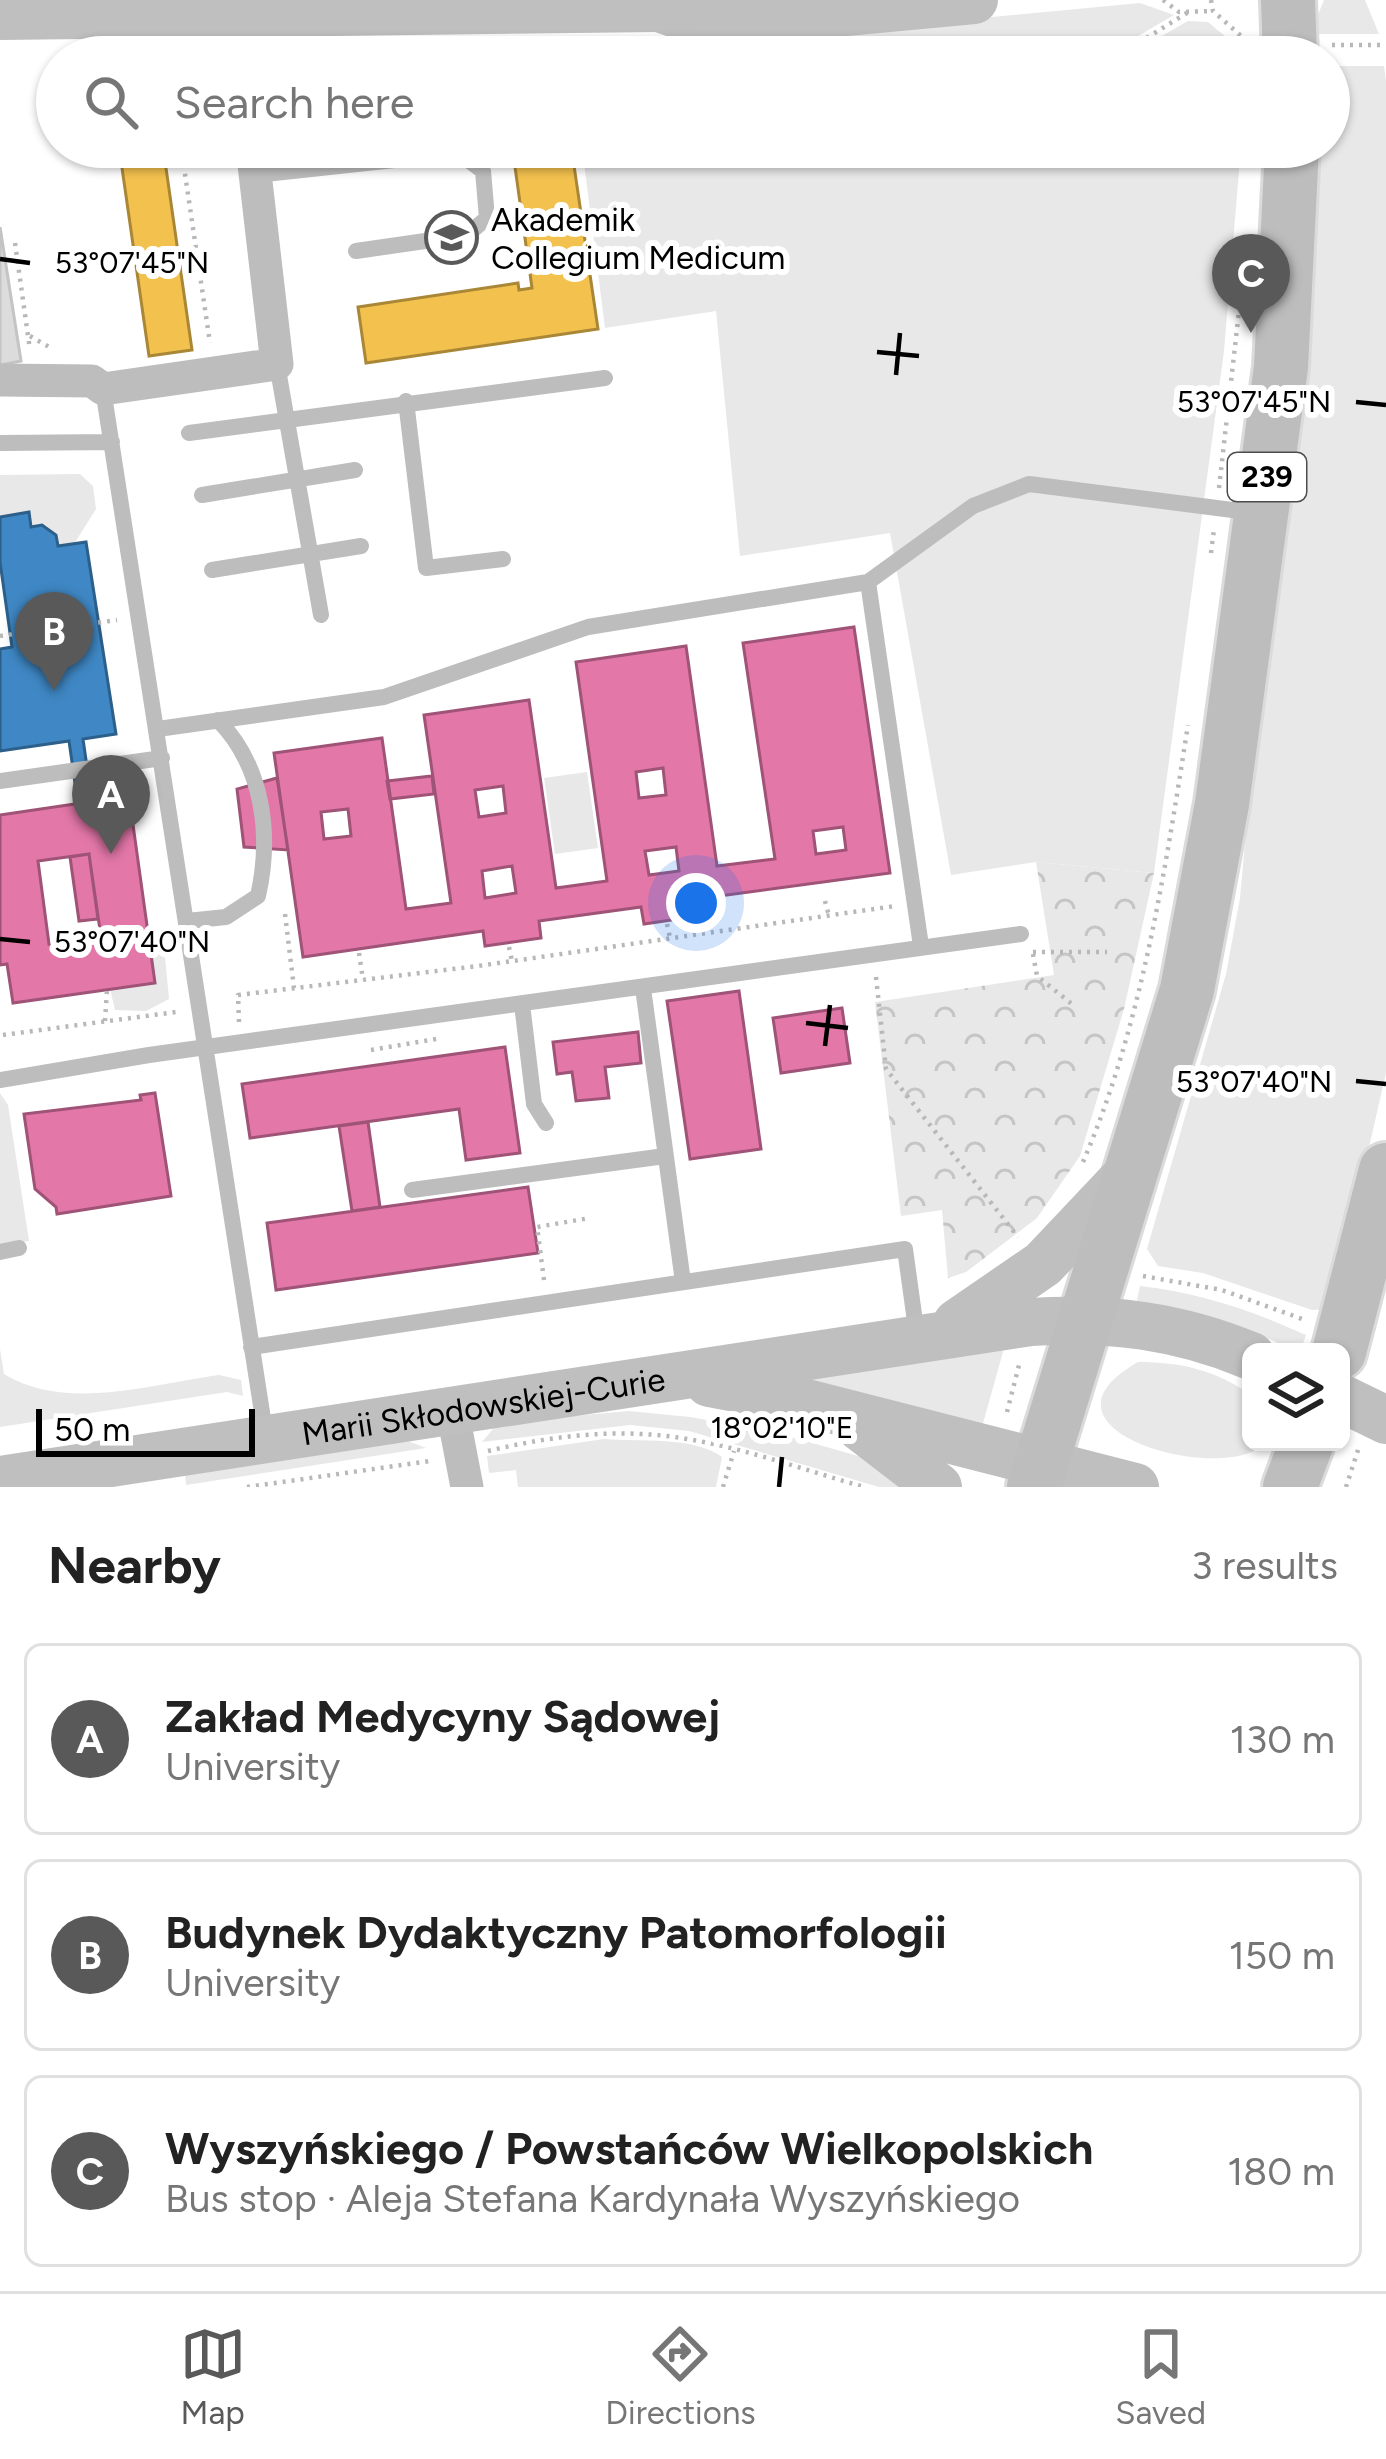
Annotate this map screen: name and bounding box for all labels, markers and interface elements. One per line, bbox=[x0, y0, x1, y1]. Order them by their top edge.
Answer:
search box bbox=[36, 36, 1350, 168]
icon: search bbox=[78, 69, 144, 135]
text: Search here bbox=[174, 75, 414, 129]
place label: Akademik Collegium Medicum bbox=[491, 200, 785, 277]
school or university icon: Akademik Collegium Medicum bbox=[424, 210, 480, 266]
pin: C bbox=[1212, 234, 1290, 333]
text: 53°07'45"N bbox=[55, 244, 209, 281]
text: 53°07'45"N bbox=[1177, 383, 1331, 420]
road number: 239 bbox=[1228, 453, 1306, 501]
pin: B bbox=[15, 592, 93, 691]
pin: A bbox=[72, 755, 150, 854]
your location bbox=[666, 873, 726, 933]
text: 53°07'40"N bbox=[54, 923, 210, 960]
text: 53°07'40"N bbox=[1176, 1063, 1332, 1100]
map controls bbox=[1242, 1343, 1350, 1451]
button: layers bbox=[1242, 1343, 1350, 1451]
street label: Marii Skłodowskiej-Curie bbox=[299, 1359, 668, 1453]
scale bar bbox=[36, 1403, 255, 1456]
text: 18°02'10"E bbox=[711, 1409, 853, 1446]
text: 50 m bbox=[54, 1410, 130, 1449]
text: Nearby bbox=[48, 1535, 221, 1596]
text: 3 results bbox=[1191, 1542, 1338, 1589]
text: Zakład Medycyny Sądowej bbox=[165, 1689, 720, 1743]
text: A bbox=[76, 1716, 104, 1763]
text: 130 m bbox=[1230, 1716, 1335, 1763]
text: University bbox=[165, 1743, 340, 1790]
text: Budynek Dydaktyczny Patomorfologii bbox=[165, 1905, 947, 1959]
text: B bbox=[78, 1932, 102, 1979]
text: 150 m bbox=[1229, 1932, 1335, 1979]
text: University bbox=[165, 1959, 340, 2006]
text: Wyszyńskiego / Powstańców Wielkopolskich bbox=[165, 2121, 1093, 2175]
text: C bbox=[76, 2148, 104, 2195]
text: 180 m bbox=[1227, 2148, 1335, 2195]
text: Bus stop · Aleja Stefana Kardynała Wyszyńskiego bbox=[165, 2175, 1020, 2222]
tab: Map bbox=[180, 2321, 246, 2432]
tab: Directions bbox=[605, 2321, 756, 2432]
tab: Saved bbox=[1115, 2321, 1206, 2432]

